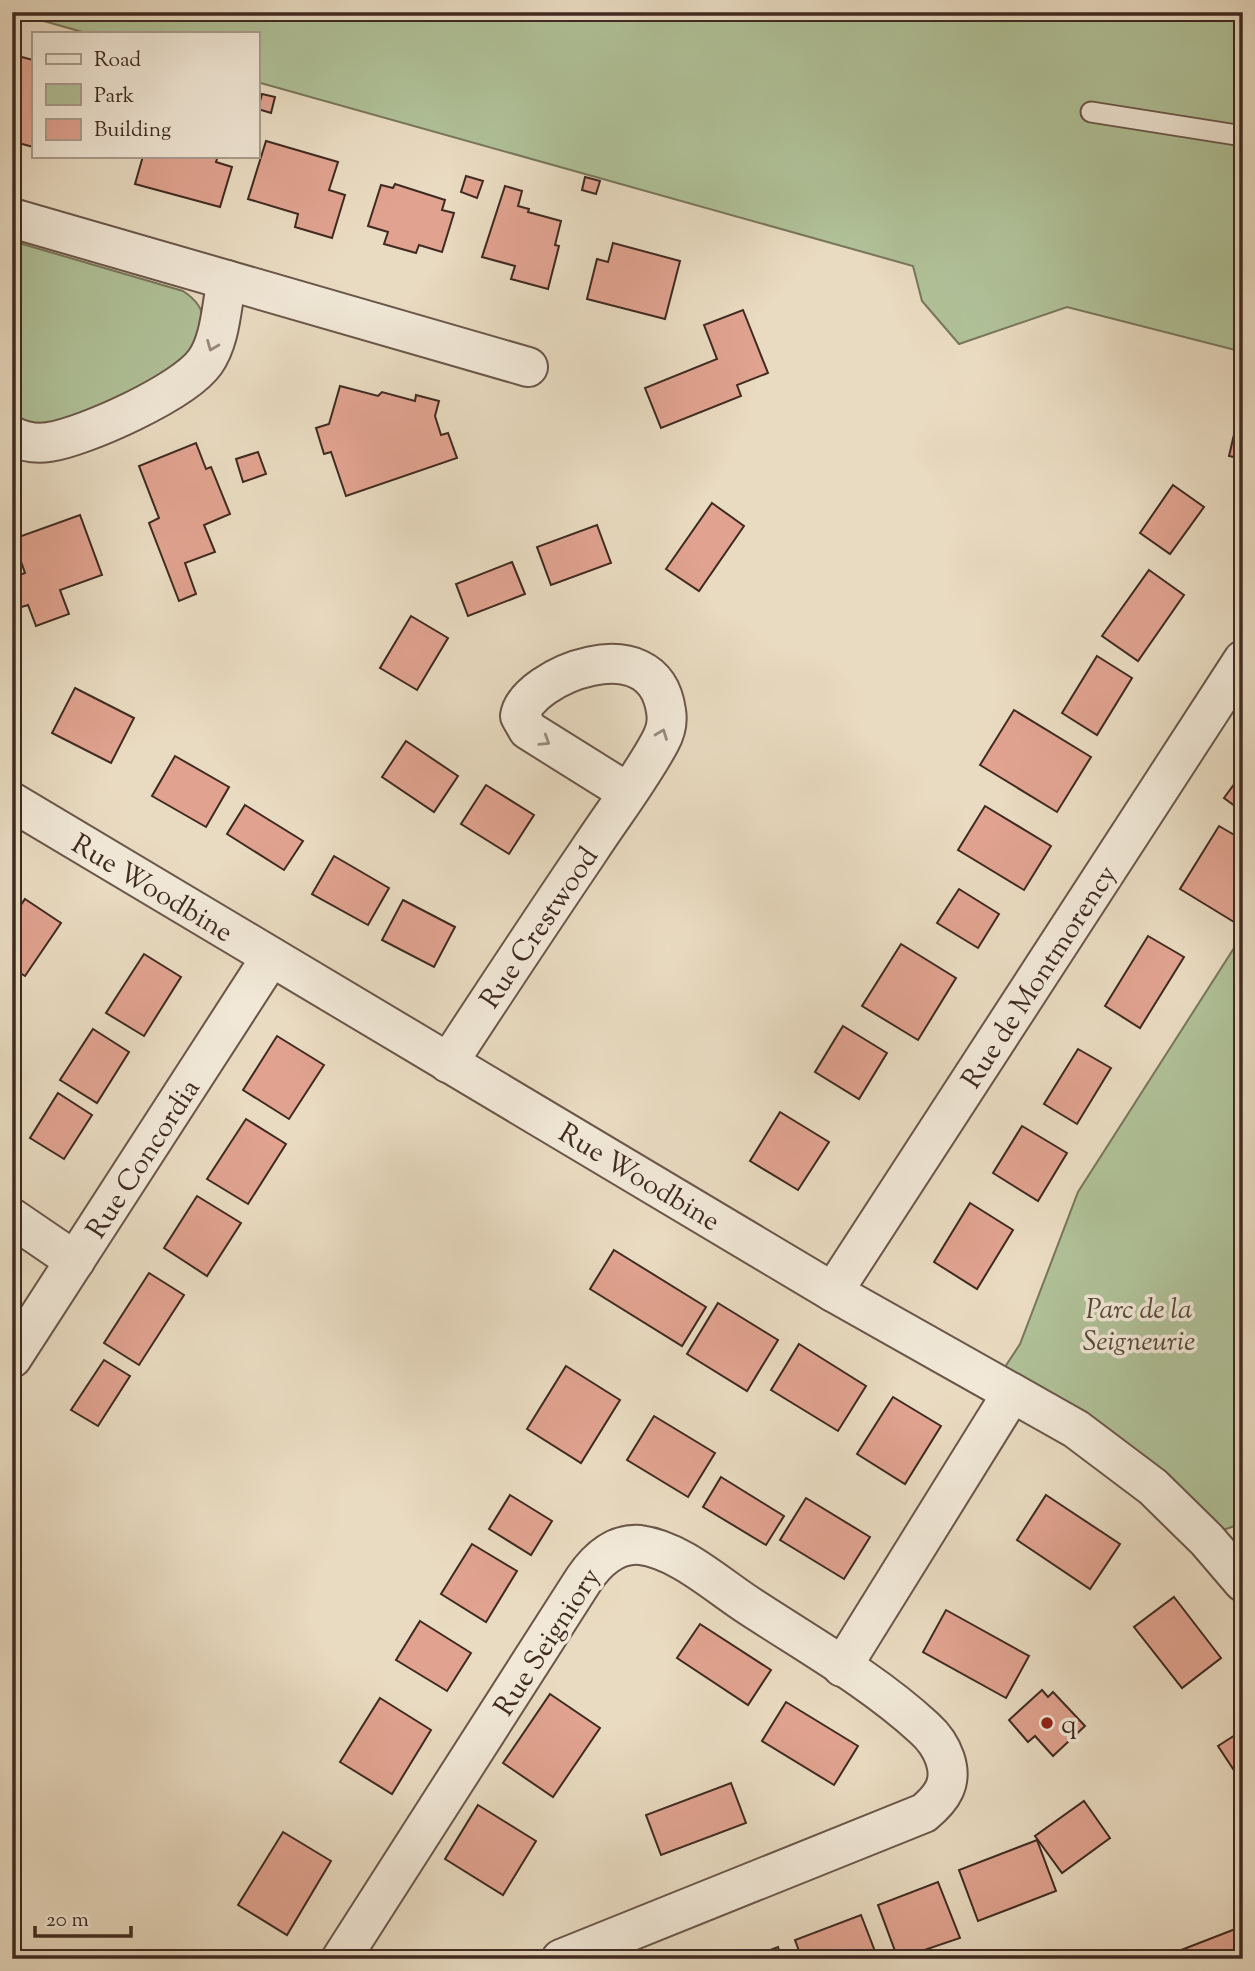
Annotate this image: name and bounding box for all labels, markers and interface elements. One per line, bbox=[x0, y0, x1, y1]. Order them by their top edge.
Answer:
legend bbox=[32, 32, 259, 158]
text: Road bbox=[94, 46, 141, 76]
text: Park bbox=[94, 82, 135, 112]
text: Building bbox=[94, 116, 171, 146]
one-way arrow bbox=[206, 340, 220, 352]
one-way arrow bbox=[654, 728, 668, 741]
one-way arrow bbox=[537, 732, 550, 745]
street label: Rue Woodbine bbox=[63, 826, 240, 954]
street label: Rue Crestwood bbox=[472, 840, 610, 1018]
street label: Rue de Montmorency bbox=[953, 858, 1128, 1097]
street label: Rue Concordia bbox=[78, 1072, 211, 1247]
street label: Rue Woodbine bbox=[550, 1115, 727, 1243]
park label: Parc de la Seigneurie bbox=[1083, 1291, 1195, 1363]
street label: Rue Seigniory bbox=[486, 1561, 612, 1725]
place label: q bbox=[1061, 1706, 1077, 1746]
marker: q bbox=[1039, 1715, 1055, 1731]
scale bar bbox=[35, 1894, 131, 1938]
text: 20 m bbox=[46, 1906, 89, 1936]

